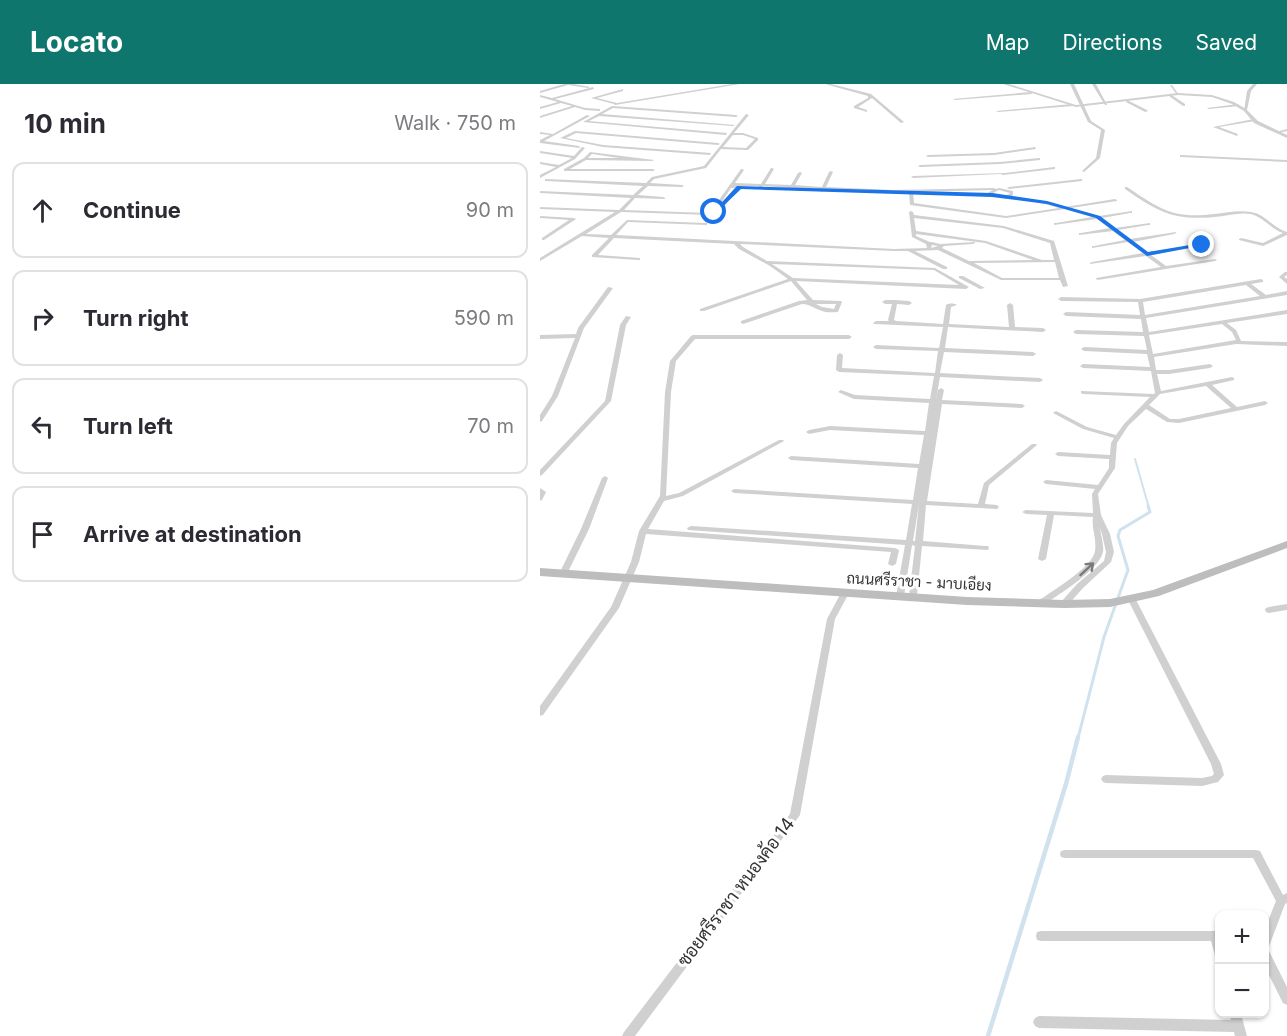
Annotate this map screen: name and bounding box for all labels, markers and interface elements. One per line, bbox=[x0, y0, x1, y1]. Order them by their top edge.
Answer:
text: Locato bbox=[30, 25, 123, 59]
text: Map bbox=[986, 30, 1029, 55]
text: Directions bbox=[1062, 30, 1163, 55]
text: Saved bbox=[1196, 30, 1257, 55]
text: 10 min bbox=[24, 108, 106, 139]
text: Walk · 750 m bbox=[394, 111, 516, 135]
icon: ahead bbox=[26, 194, 59, 227]
text: Continue bbox=[83, 197, 181, 223]
text: 90 m bbox=[466, 198, 514, 222]
route start bbox=[700, 198, 726, 224]
route end bbox=[1188, 231, 1214, 257]
icon: right bbox=[26, 302, 59, 335]
text: Turn right bbox=[83, 305, 189, 331]
text: 590 m bbox=[454, 306, 514, 330]
icon: left bbox=[26, 410, 59, 443]
text: Turn left bbox=[83, 413, 173, 439]
text: 70 m bbox=[467, 414, 514, 438]
icon: arrive bbox=[26, 518, 59, 551]
text: Arrive at destination bbox=[83, 521, 302, 547]
one-way arrow bbox=[1080, 561, 1095, 576]
street label: ถนนศรีราชา - มาบเอียง bbox=[846, 568, 992, 595]
street label: ซอยศรีราชา หนองค้อ 14 bbox=[671, 812, 798, 970]
map controls bbox=[1215, 910, 1269, 1018]
button: + bbox=[1215, 910, 1269, 964]
button: − bbox=[1215, 964, 1269, 1018]

